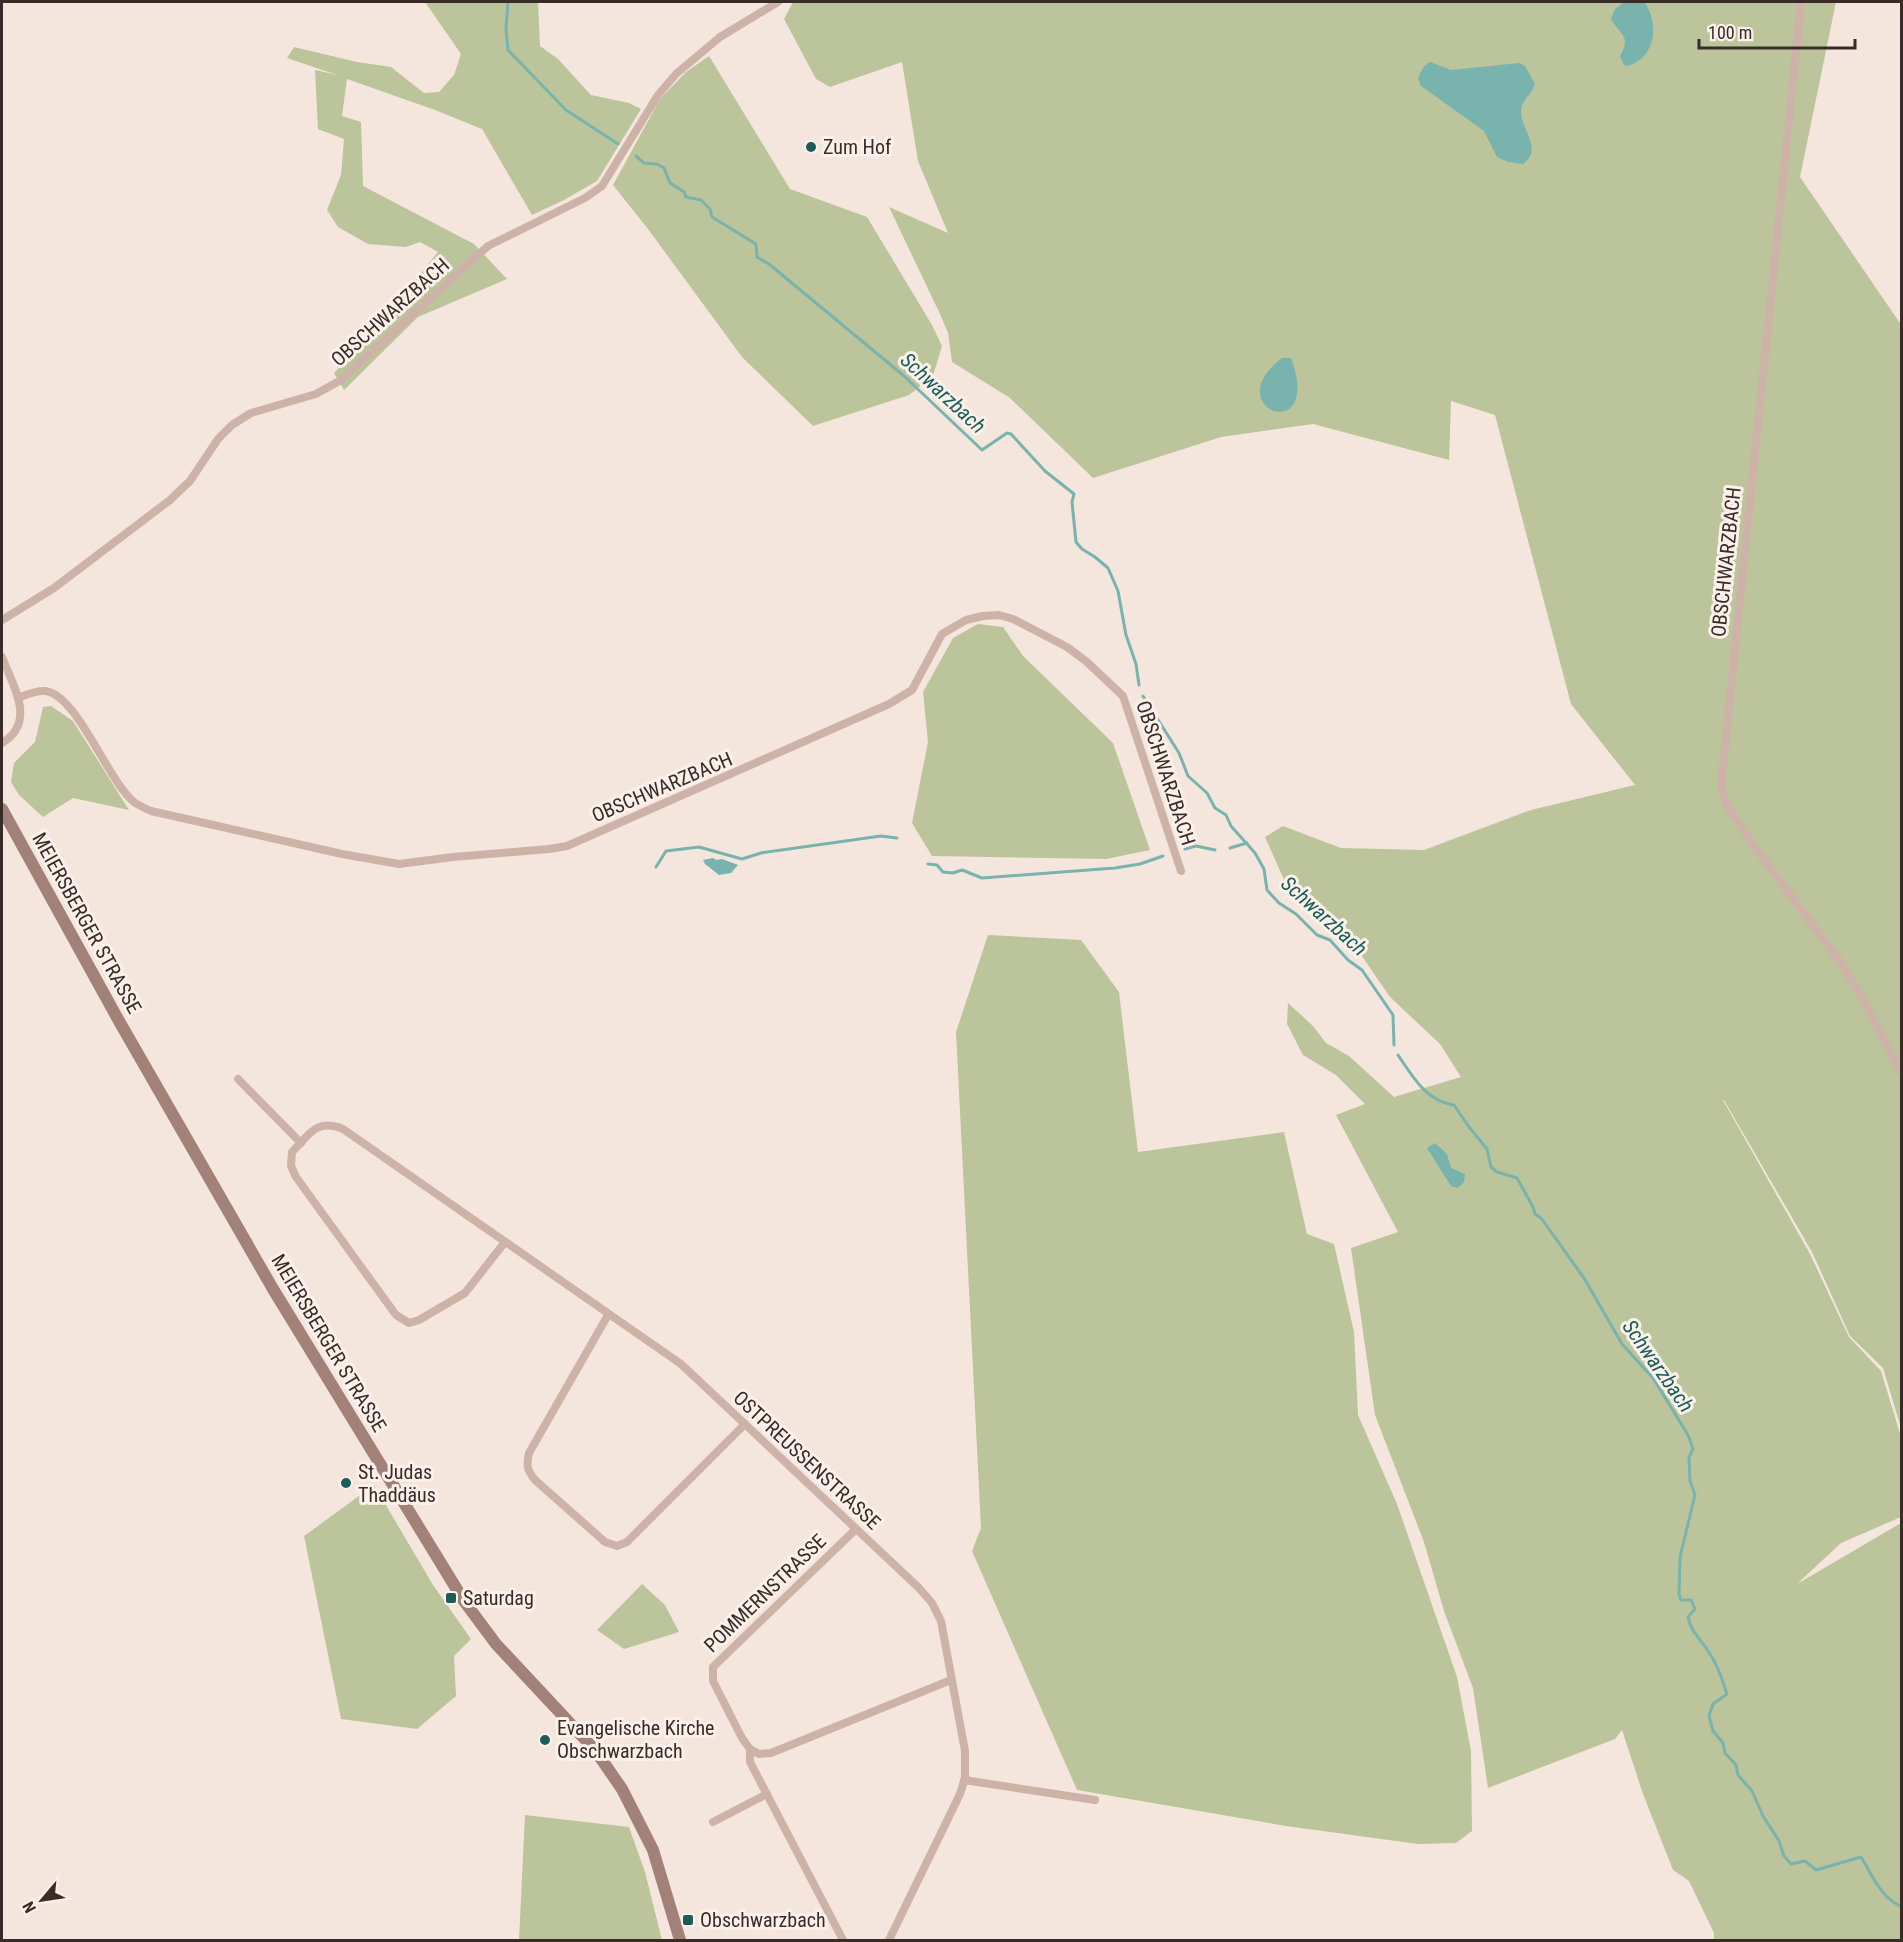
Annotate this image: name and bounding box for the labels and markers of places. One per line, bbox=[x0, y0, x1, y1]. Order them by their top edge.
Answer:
place label: Zum Hof bbox=[823, 135, 892, 159]
marker: Zum Hof bbox=[804, 140, 818, 154]
place label: St. Judas Thaddäus bbox=[358, 1460, 436, 1507]
marker: St. Judas Thaddäus bbox=[339, 1476, 353, 1490]
place label: Saturdag bbox=[463, 1586, 534, 1610]
marker: Saturdag bbox=[444, 1591, 458, 1605]
place label: Evangelische Kirche Obschwarzbach bbox=[557, 1716, 714, 1763]
marker: Evangelische Kirche Obschwarzbach bbox=[538, 1733, 552, 1747]
place label: Obschwarzbach bbox=[700, 1908, 826, 1932]
marker: Obschwarzbach bbox=[681, 1913, 695, 1927]

